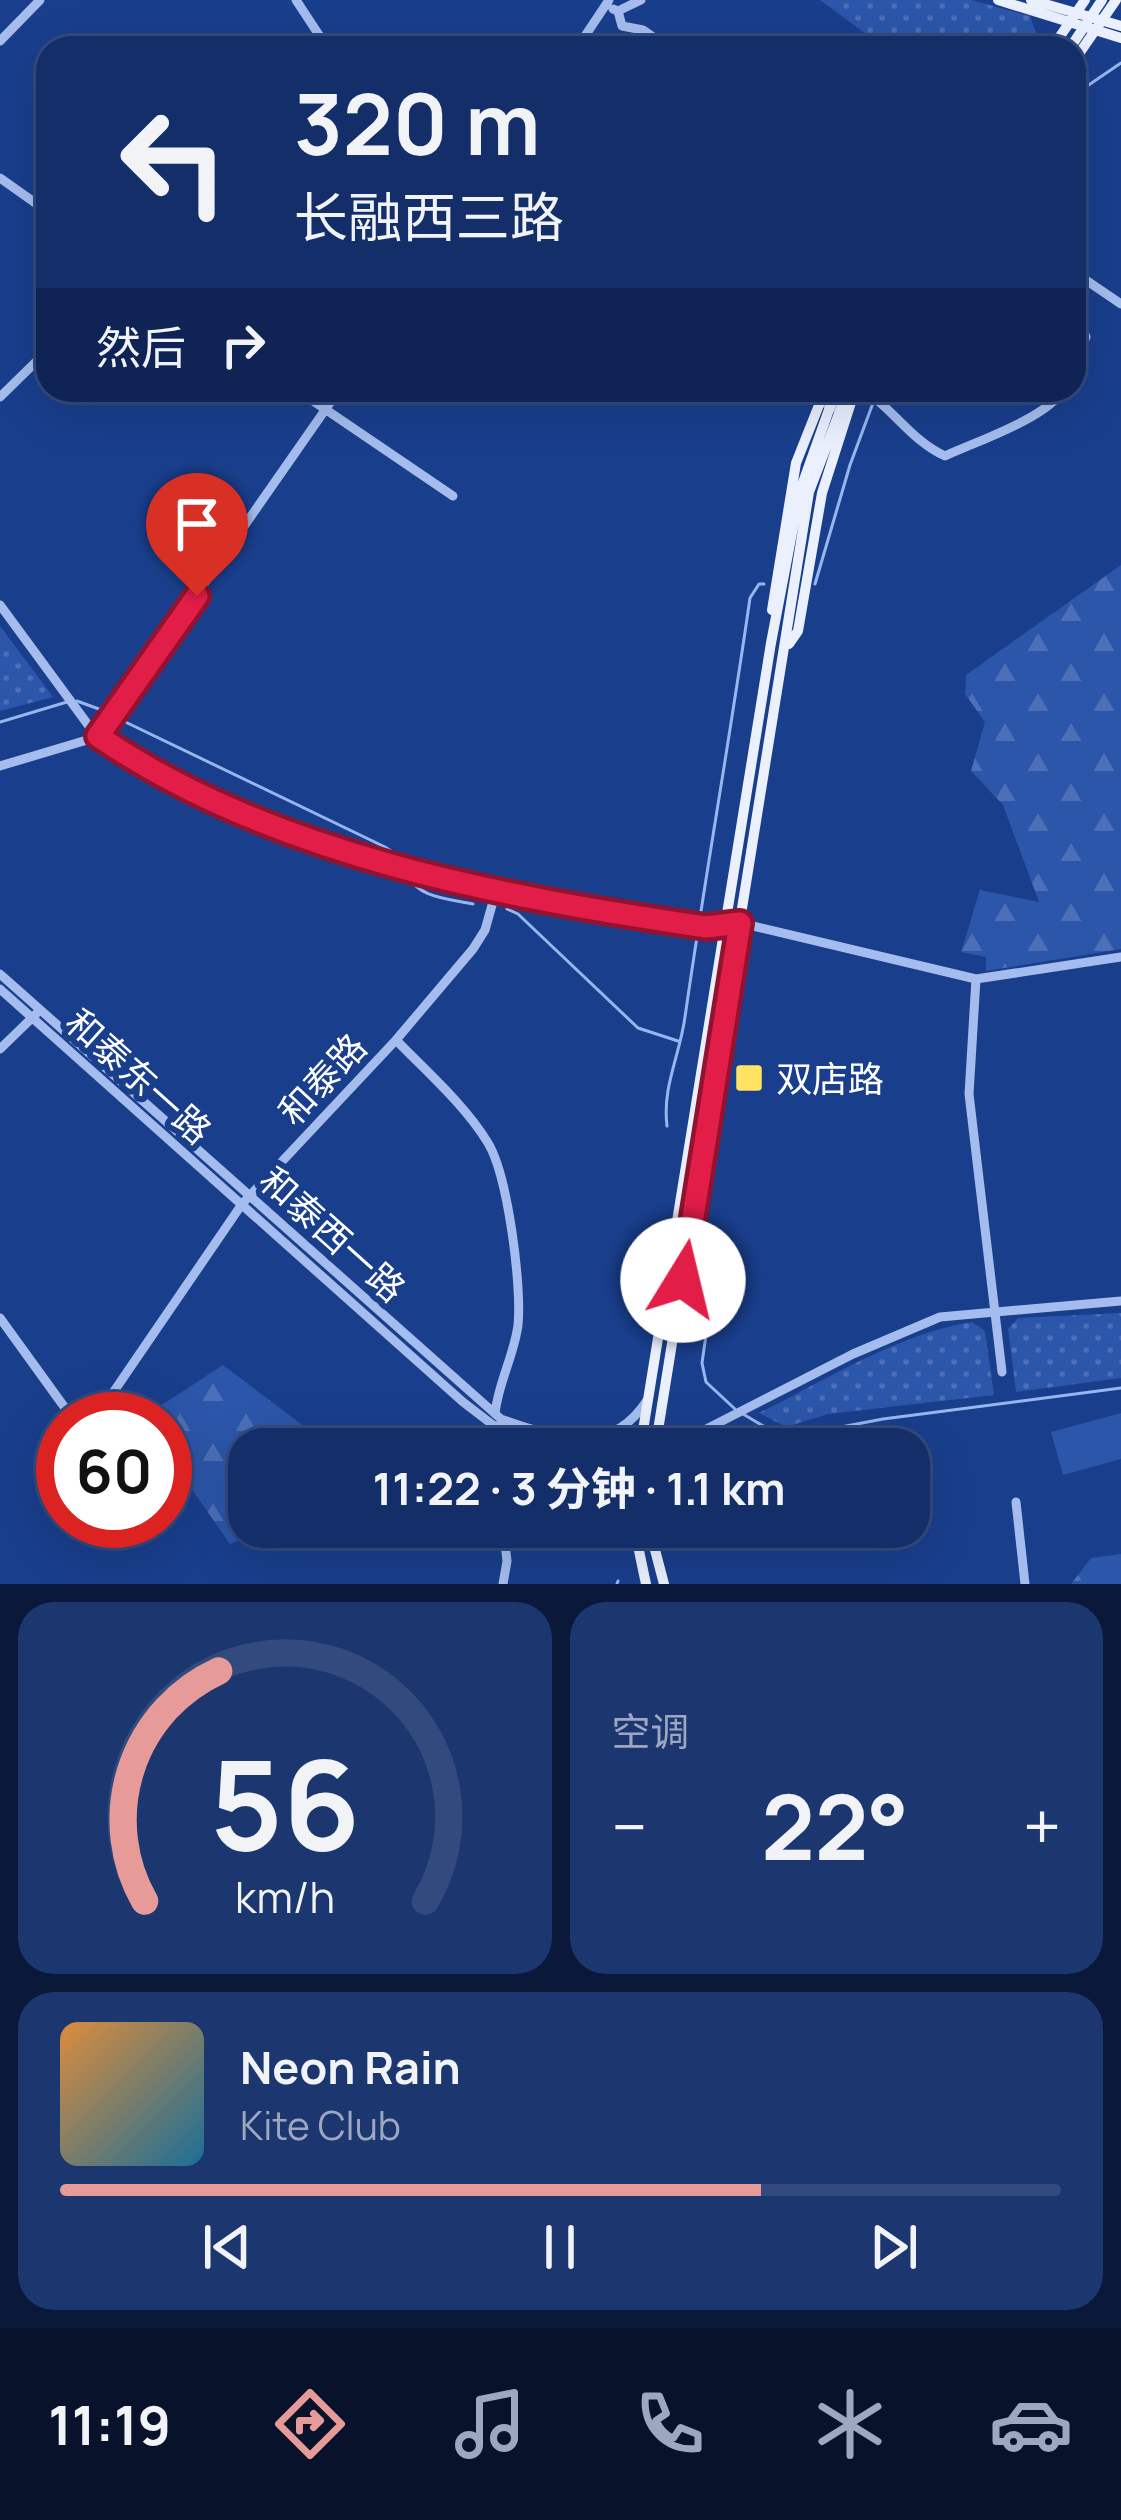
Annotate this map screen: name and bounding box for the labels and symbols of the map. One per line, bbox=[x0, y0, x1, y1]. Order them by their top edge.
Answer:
pin bbox=[146, 473, 248, 596]
street label: 和泰东一路 bbox=[56, 998, 222, 1154]
street label: 和泰路 bbox=[267, 1023, 377, 1135]
place label: 双店路 bbox=[776, 1054, 884, 1103]
marker: 双店路 bbox=[733, 1062, 765, 1094]
street label: 和泰西一路 bbox=[250, 1156, 416, 1312]
position arrow bbox=[620, 1217, 746, 1343]
speed limit sign: 60 bbox=[36, 1392, 192, 1548]

